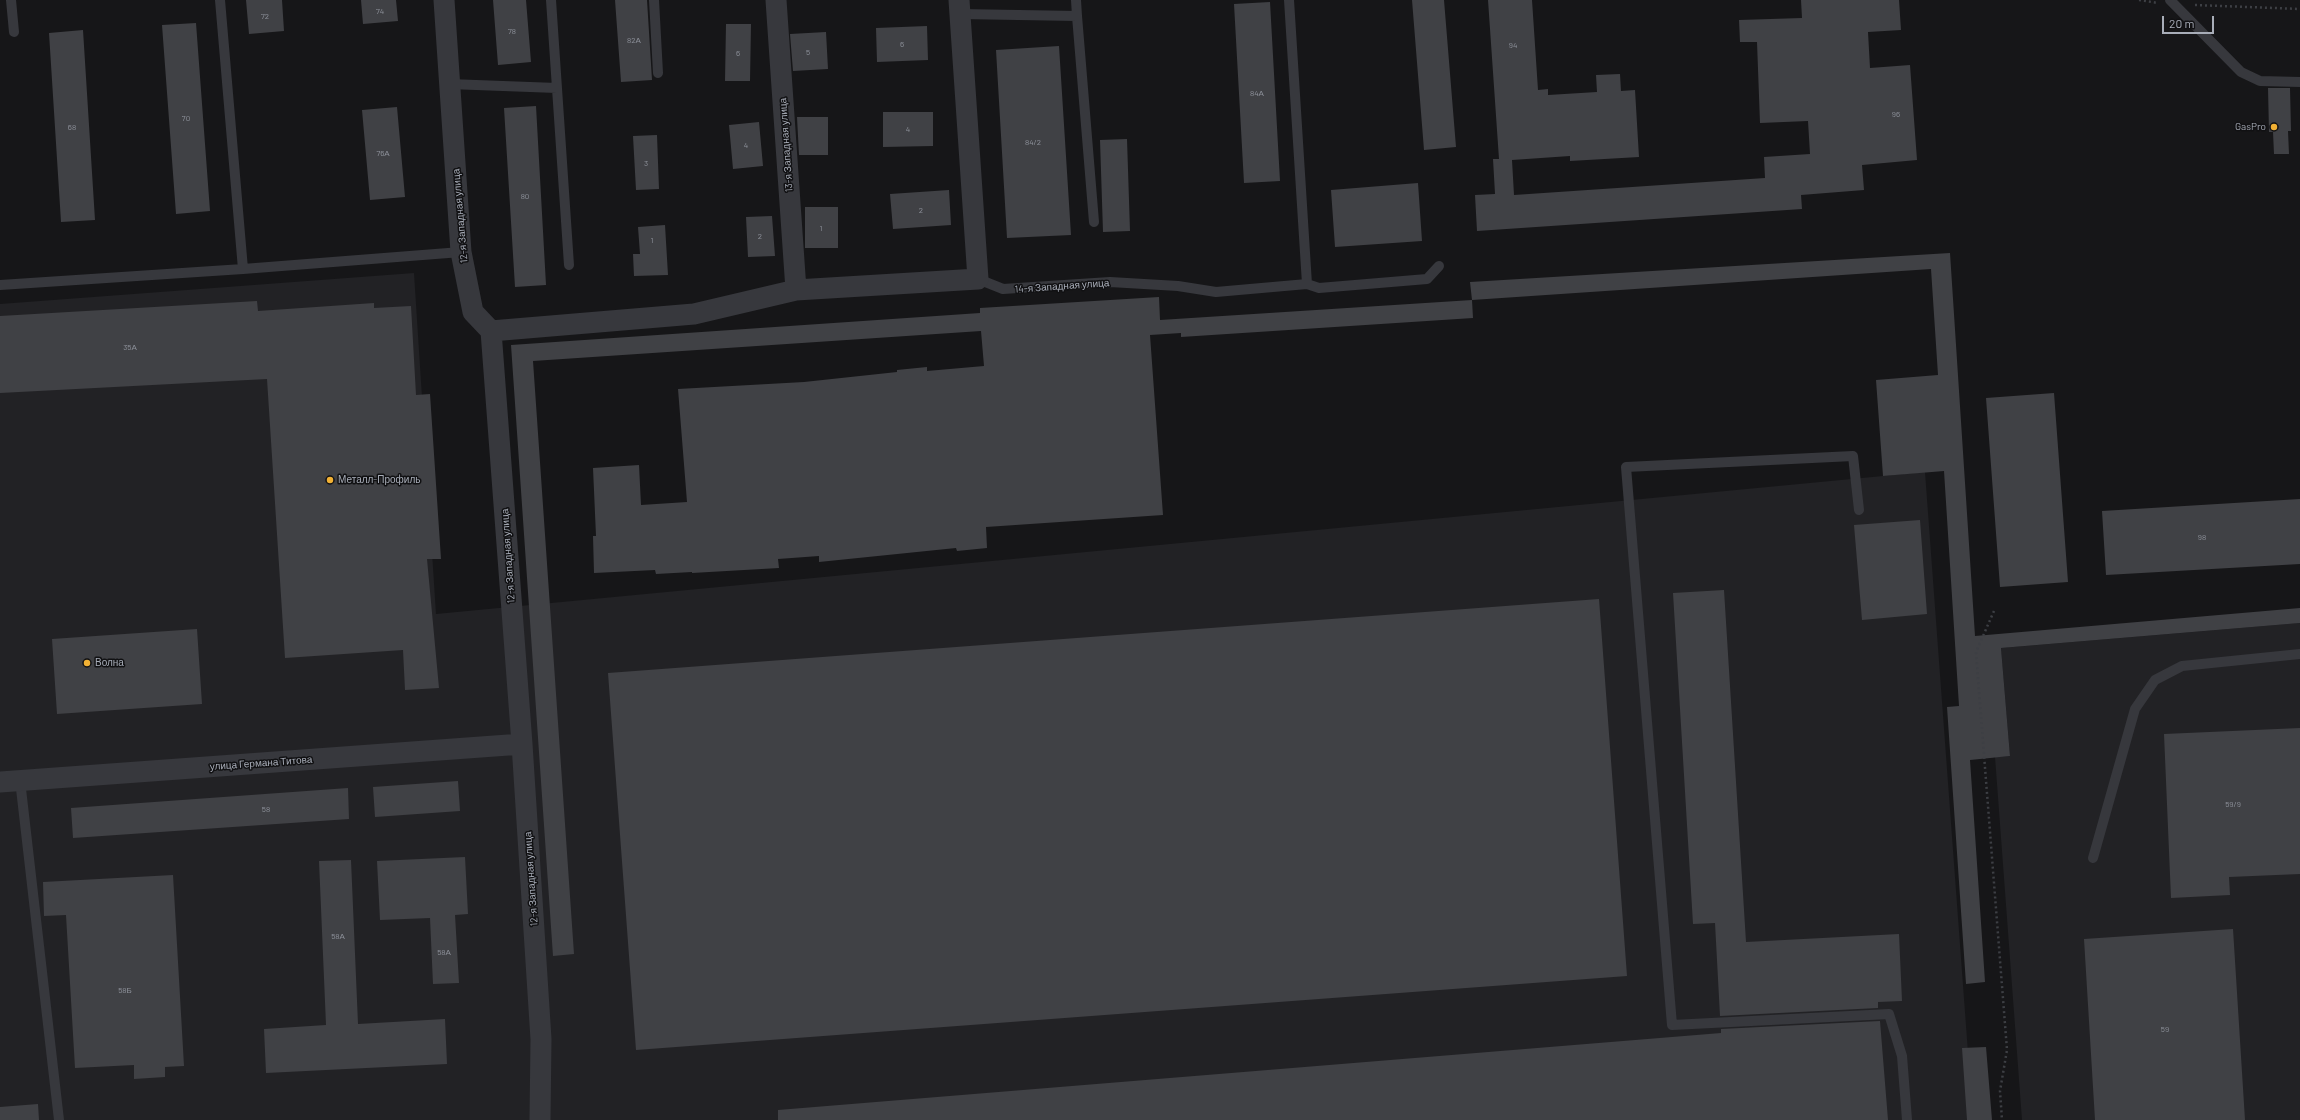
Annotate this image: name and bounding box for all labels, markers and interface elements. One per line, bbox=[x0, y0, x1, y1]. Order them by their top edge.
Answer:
house number: 74 bbox=[376, 6, 384, 16]
scale bar bbox=[2164, 8, 2216, 34]
house number: 72 bbox=[261, 11, 269, 21]
text: 20 m bbox=[2169, 16, 2195, 30]
house number: 78 bbox=[508, 26, 516, 36]
house number: 82А bbox=[627, 35, 641, 45]
house number: 6 bbox=[900, 39, 904, 49]
house number: 94 bbox=[1509, 40, 1517, 50]
house number: 5 bbox=[806, 47, 810, 57]
house number: 6 bbox=[736, 48, 740, 58]
house number: 84А bbox=[1250, 88, 1264, 98]
street label: 13-я Западная улица bbox=[777, 97, 795, 193]
house number: 96 bbox=[1892, 109, 1900, 119]
house number: 70 bbox=[182, 113, 190, 123]
place label: GasPro bbox=[2235, 121, 2266, 133]
house number: 68 bbox=[68, 122, 76, 132]
marker: GasPro bbox=[2269, 122, 2279, 132]
house number: 4 bbox=[906, 124, 910, 134]
house number: 84/2 bbox=[1025, 137, 1041, 147]
house number: 4 bbox=[744, 140, 748, 150]
house number: 76А bbox=[376, 148, 390, 158]
house number: 3 bbox=[644, 158, 648, 168]
street label: 12-я Западная улица bbox=[450, 168, 470, 264]
house number: 80 bbox=[521, 191, 529, 201]
house number: 2 bbox=[919, 205, 923, 215]
house number: 1 bbox=[820, 223, 822, 233]
house number: 2 bbox=[758, 231, 762, 241]
house number: 1 bbox=[651, 235, 653, 245]
street label: 14-я Западная улица bbox=[1014, 277, 1110, 295]
house number: 35А bbox=[123, 342, 137, 352]
place label: Металл-Профиль bbox=[338, 474, 420, 486]
marker: Металл-Профиль bbox=[325, 475, 335, 485]
street label: 12-я Западная улица bbox=[499, 508, 517, 604]
house number: 98 bbox=[2198, 532, 2206, 542]
place label: Волна bbox=[95, 657, 124, 669]
marker: Волна bbox=[82, 658, 92, 668]
street label: улица Германа Титова bbox=[209, 753, 313, 773]
house number: 59/9 bbox=[2225, 799, 2241, 809]
house number: 58 bbox=[262, 804, 270, 814]
street label: 12-я Западная улица bbox=[522, 831, 540, 927]
house number: 58А bbox=[331, 931, 345, 941]
house number: 58А bbox=[437, 947, 451, 957]
house number: 58Б bbox=[118, 985, 132, 995]
house number: 59 bbox=[2161, 1024, 2169, 1034]

